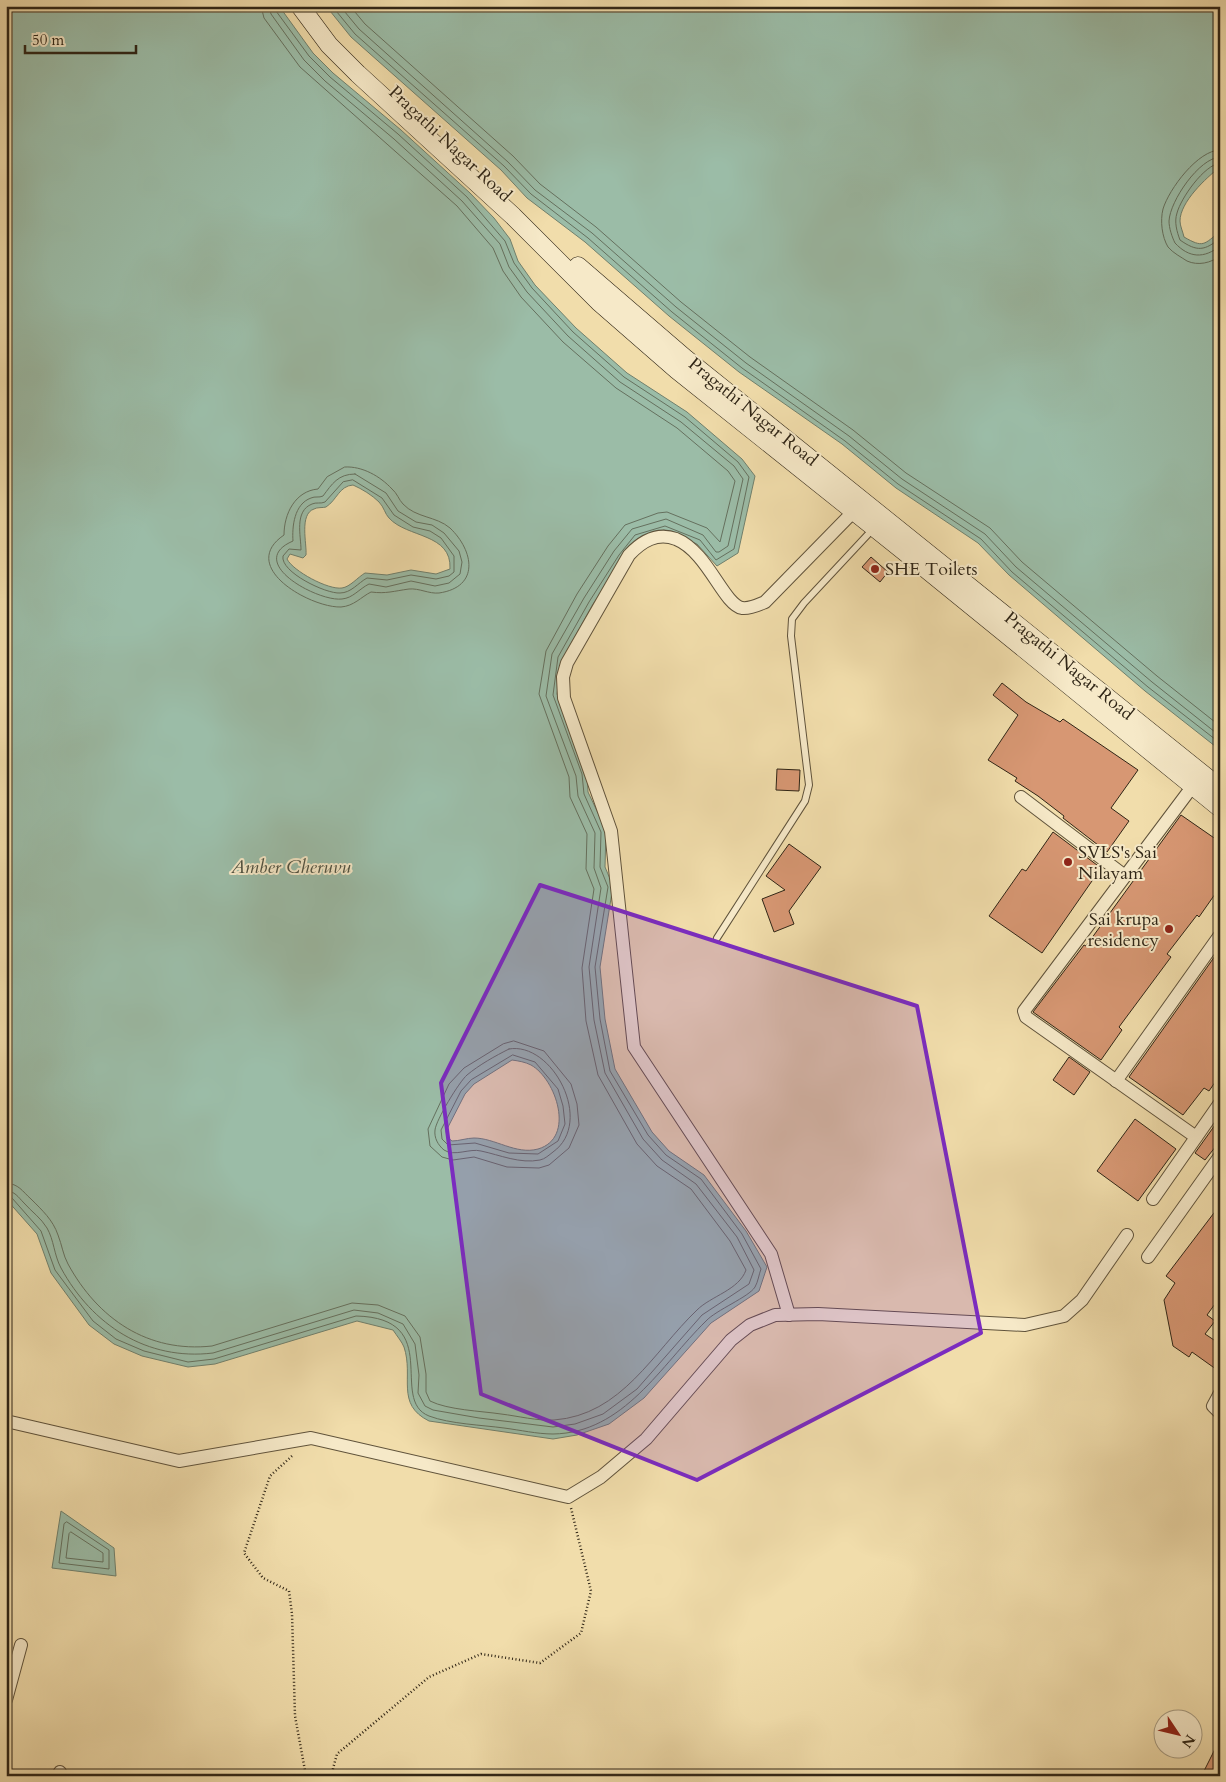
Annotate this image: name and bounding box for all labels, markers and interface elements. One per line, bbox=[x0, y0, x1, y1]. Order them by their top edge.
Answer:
scale bar bbox=[25, 22, 136, 54]
text: 50 m bbox=[32, 30, 64, 50]
street label: Pragathi Nagar Road bbox=[383, 80, 517, 208]
street label: Pragathi Nagar Road bbox=[683, 352, 823, 472]
place label: SHE Toilets bbox=[885, 557, 977, 582]
marker: SHE Toilets bbox=[869, 563, 881, 575]
street label: Pragathi Nagar Road bbox=[999, 606, 1139, 726]
place label: SVLS's Sai Nilayam bbox=[1078, 840, 1157, 886]
water label: Amber Cheruvu bbox=[230, 854, 351, 880]
marker: SVLS's Sai Nilayam bbox=[1062, 856, 1074, 868]
place label: Sai krupa residency bbox=[1087, 907, 1159, 953]
marker: Sai krupa residency bbox=[1163, 923, 1175, 935]
north arrow bbox=[1154, 1710, 1204, 1760]
text: N bbox=[1177, 1731, 1200, 1752]

